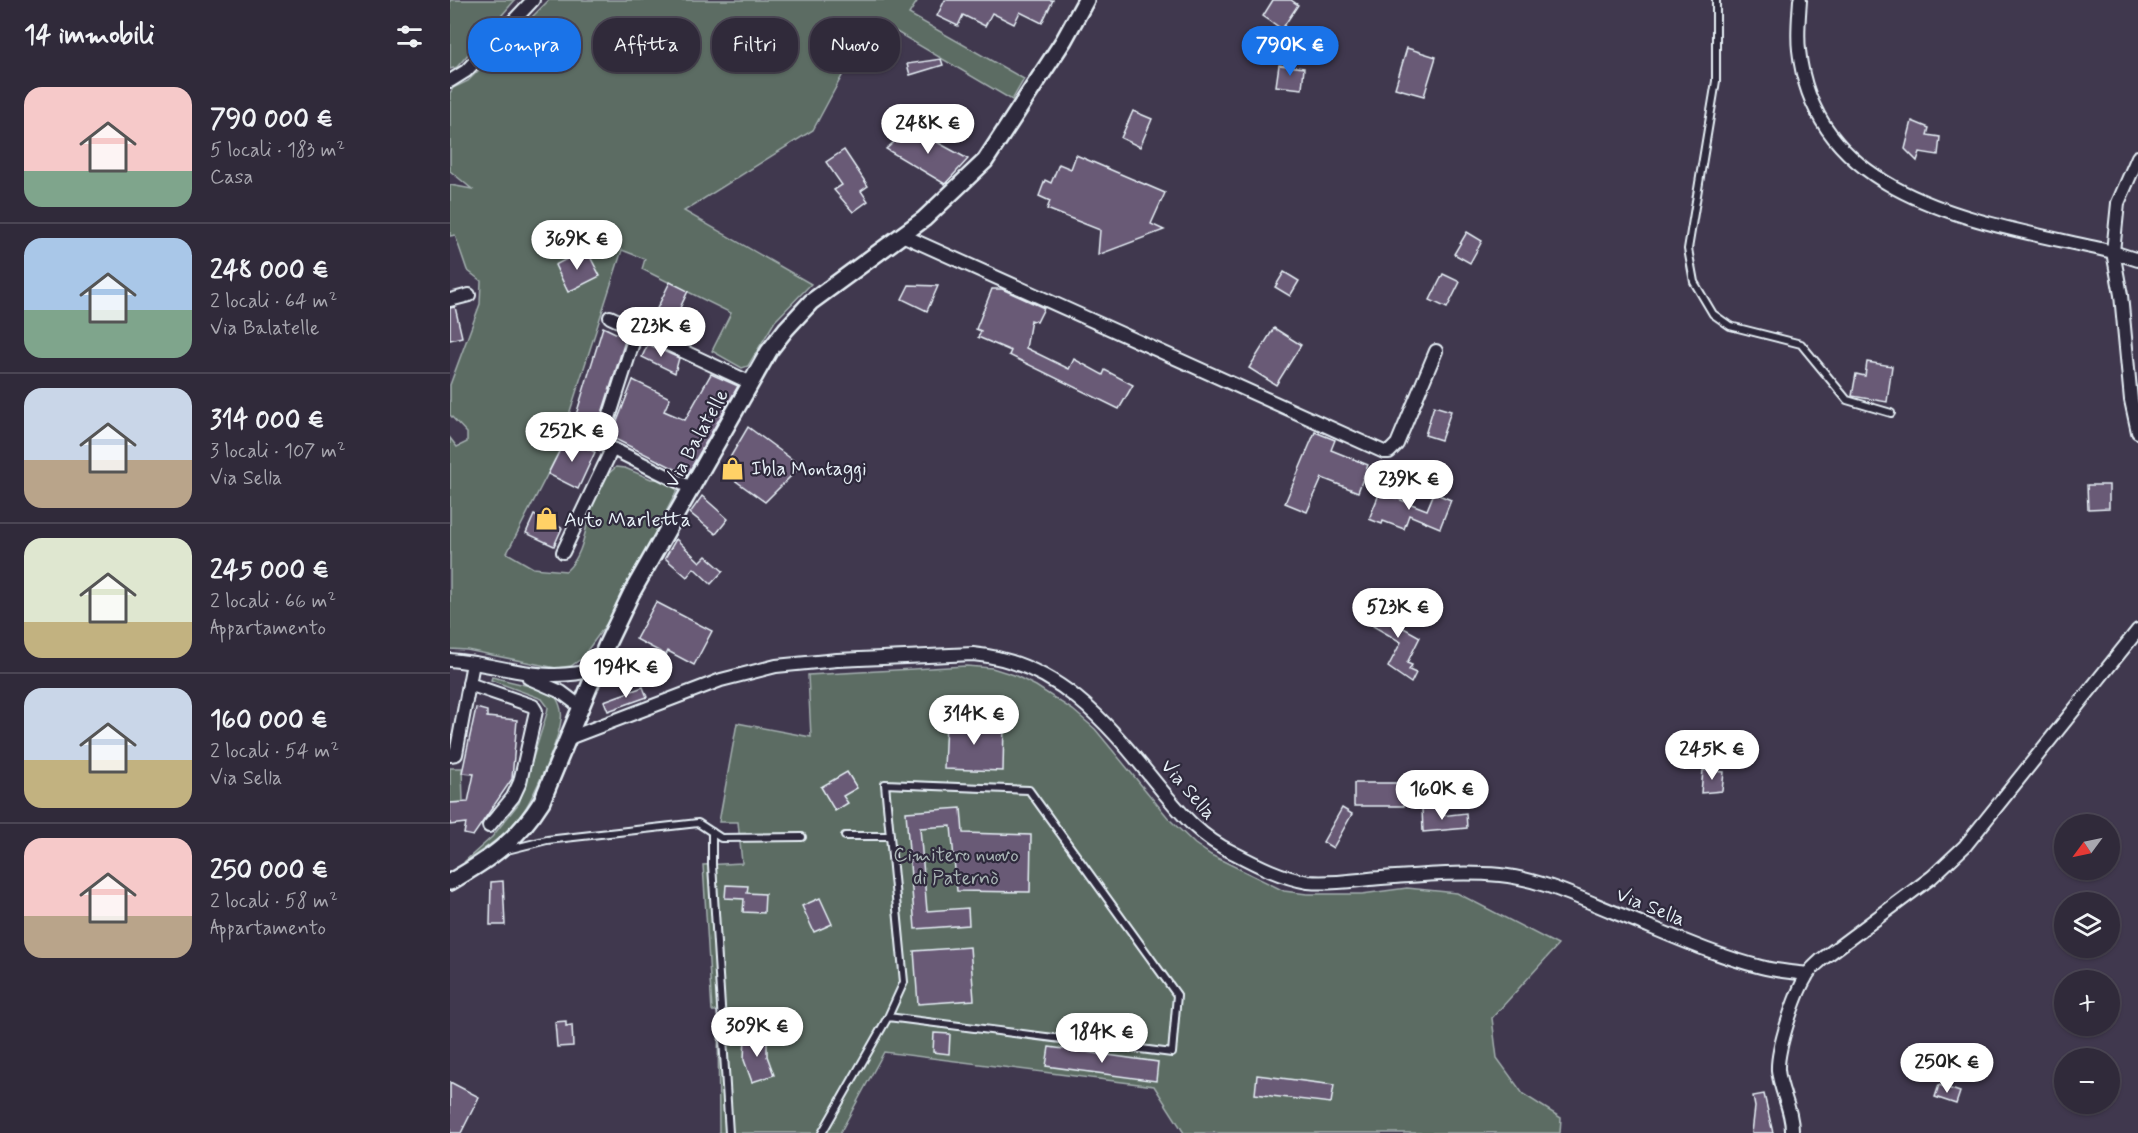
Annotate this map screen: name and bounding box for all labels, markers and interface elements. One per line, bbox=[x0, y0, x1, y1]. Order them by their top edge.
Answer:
chip: Compra bbox=[468, 18, 581, 72]
chip: Affitta bbox=[593, 18, 700, 72]
chip: Filtri bbox=[712, 18, 798, 72]
chip: Nuovo bbox=[810, 18, 900, 72]
text: 14 immobili bbox=[24, 19, 154, 53]
icon: filters bbox=[393, 20, 426, 53]
pin: 790K € bbox=[1241, 26, 1339, 77]
text: 790K € bbox=[1256, 32, 1324, 59]
text: 790 000 € bbox=[210, 103, 333, 137]
pin: 248K € bbox=[879, 104, 977, 155]
text: 248K € bbox=[895, 110, 961, 137]
icon: home bbox=[72, 111, 144, 183]
text: 5 locali · 183 m² bbox=[210, 137, 345, 164]
text: Casa bbox=[210, 164, 253, 191]
pin: 369K € bbox=[528, 220, 626, 271]
text: 369K € bbox=[545, 226, 609, 253]
text: 248 000 € bbox=[210, 254, 329, 288]
icon: home bbox=[72, 262, 144, 334]
text: 2 locali · 64 m² bbox=[210, 288, 337, 315]
pin: 223K € bbox=[612, 307, 710, 358]
text: 223K € bbox=[630, 313, 692, 340]
text: Via Balatelle bbox=[210, 315, 319, 342]
street label: Via Balatelle bbox=[659, 384, 736, 493]
text: 314 000 € bbox=[210, 404, 324, 438]
icon: home bbox=[72, 412, 144, 484]
pin: 252K € bbox=[523, 412, 621, 463]
text: 252K € bbox=[539, 418, 605, 445]
text: 3 locali · 107 m² bbox=[210, 438, 346, 465]
shop icon: Ibla Montaggi bbox=[720, 455, 746, 481]
place label: Ibla Montaggi bbox=[751, 456, 867, 484]
pin: 239K € bbox=[1360, 460, 1458, 511]
text: Via Sella bbox=[210, 465, 282, 492]
text: 239K € bbox=[1378, 466, 1440, 493]
shop icon: Auto Marletta bbox=[533, 506, 559, 532]
place label: Auto Marletta bbox=[564, 507, 691, 534]
text: 245 000 € bbox=[210, 554, 329, 588]
icon: home bbox=[72, 562, 144, 634]
text: 2 locali · 66 m² bbox=[210, 588, 336, 615]
pin: 523K € bbox=[1349, 588, 1447, 639]
text: 523K € bbox=[1366, 594, 1430, 621]
text: Appartamento bbox=[210, 615, 326, 642]
pin: 194K € bbox=[577, 648, 675, 699]
text: 194K € bbox=[593, 654, 659, 681]
pin: 314K € bbox=[925, 695, 1023, 746]
text: 314K € bbox=[943, 701, 1005, 728]
text: 160 000 € bbox=[210, 704, 328, 738]
icon: home bbox=[72, 712, 144, 784]
pin: 245K € bbox=[1663, 730, 1761, 781]
text: 245K € bbox=[1679, 736, 1745, 763]
text: 2 locali · 54 m² bbox=[210, 738, 339, 765]
street label: Via Sella bbox=[1154, 754, 1222, 826]
text: Via Sella bbox=[210, 765, 282, 792]
pin: 160K € bbox=[1393, 770, 1491, 821]
text: 160K € bbox=[1410, 776, 1474, 803]
north arrow bbox=[2054, 814, 2120, 880]
map controls bbox=[2054, 814, 2120, 1114]
park label: Cimitero nuovo di Paternò bbox=[893, 842, 1019, 892]
text: 250 000 € bbox=[210, 854, 328, 888]
icon: home bbox=[72, 862, 144, 934]
street label: Via Sella bbox=[1612, 881, 1689, 933]
text: 2 locali · 58 m² bbox=[210, 888, 338, 915]
button: layers bbox=[2054, 892, 2120, 958]
text: Appartamento bbox=[210, 915, 326, 942]
button: + bbox=[2054, 970, 2120, 1036]
pin: 309K € bbox=[708, 1007, 806, 1058]
text: 309K € bbox=[725, 1013, 789, 1040]
pin: 184K € bbox=[1053, 1013, 1151, 1064]
text: 184K € bbox=[1070, 1019, 1134, 1046]
pin: 250K € bbox=[1898, 1043, 1996, 1094]
button: − bbox=[2054, 1048, 2120, 1114]
text: 250K € bbox=[1914, 1049, 1980, 1076]

